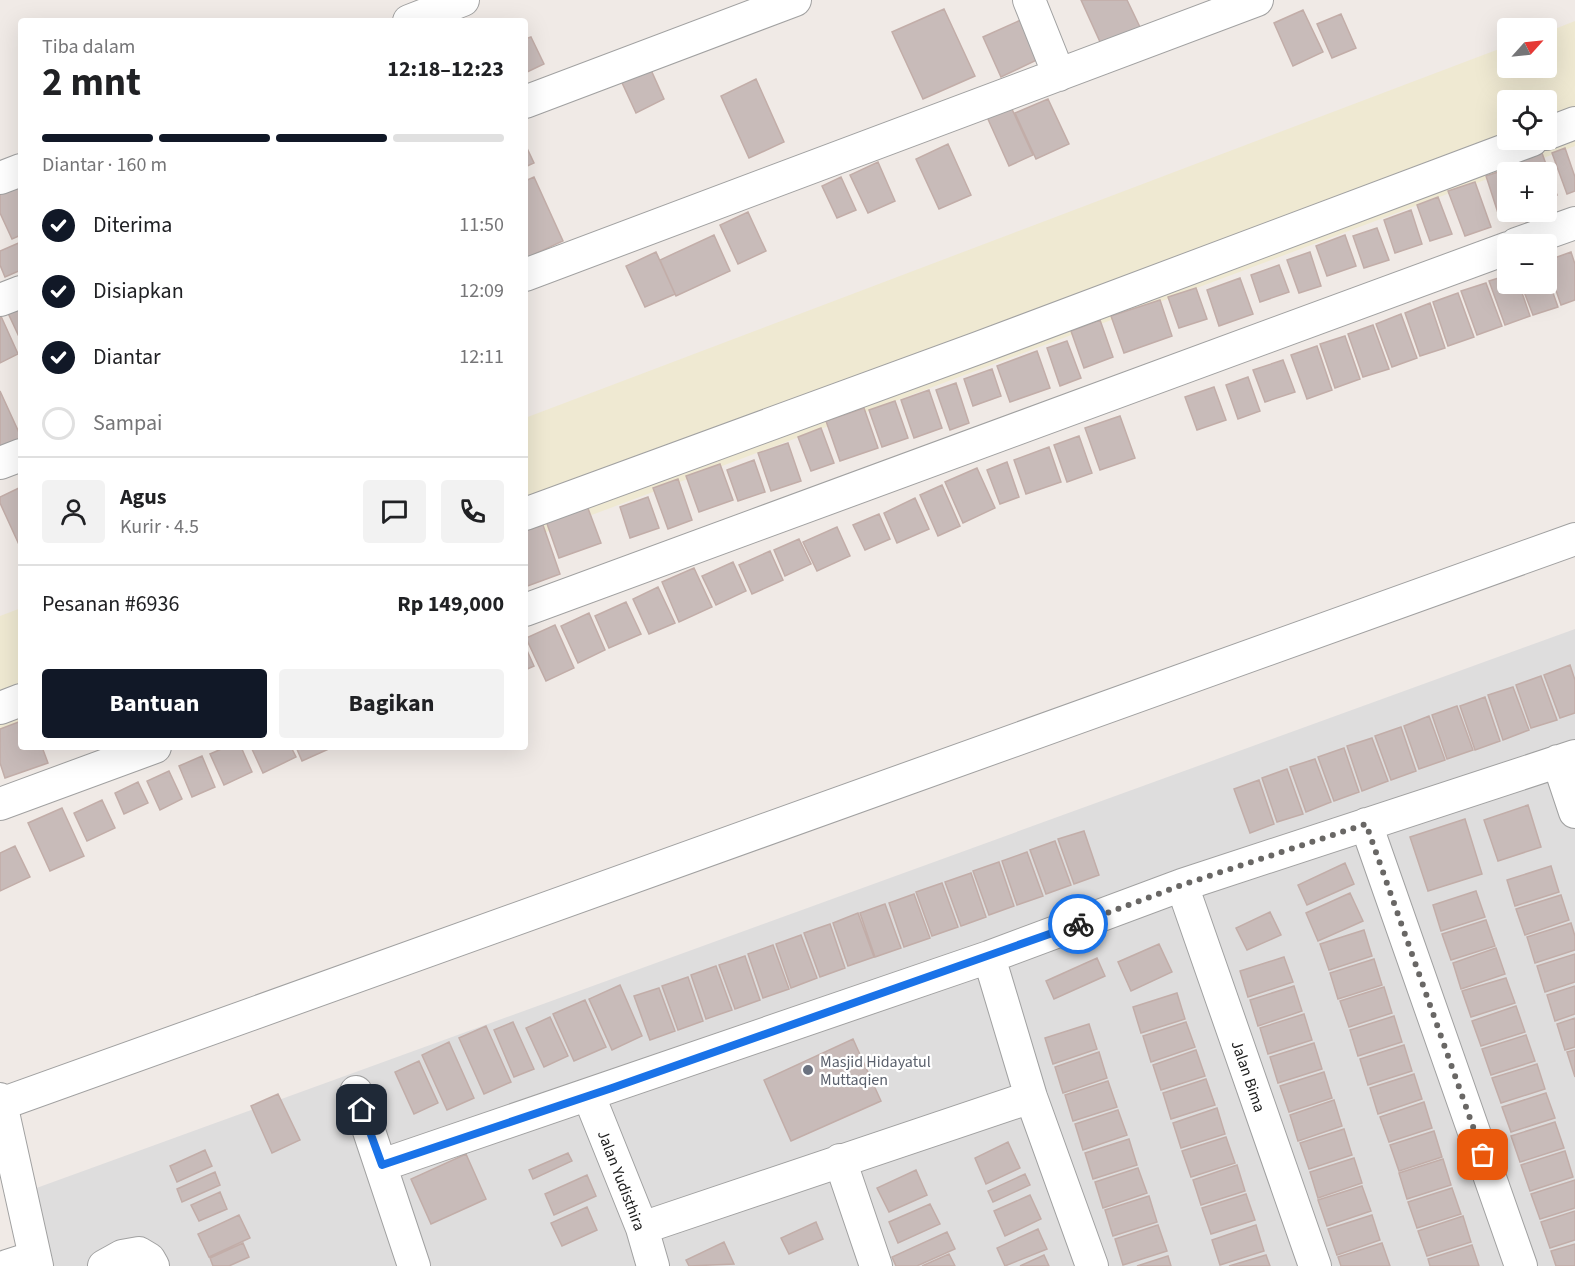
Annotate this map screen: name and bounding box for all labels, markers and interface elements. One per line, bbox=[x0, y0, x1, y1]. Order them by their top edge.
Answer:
north arrow bbox=[1497, 18, 1557, 78]
map controls bbox=[1497, 18, 1557, 294]
text: Tiba dalam bbox=[42, 33, 135, 61]
text: 12:18–12:23 bbox=[387, 53, 504, 85]
text: 2 mnt bbox=[42, 55, 141, 111]
button: locate bbox=[1497, 90, 1557, 150]
text: Diantar · 160 m bbox=[42, 151, 167, 179]
button: + bbox=[1497, 162, 1557, 222]
icon: check bbox=[42, 209, 75, 242]
text: Diterima bbox=[93, 209, 172, 241]
text: 11:50 bbox=[459, 211, 504, 239]
button: − bbox=[1497, 234, 1557, 294]
icon: check bbox=[42, 275, 75, 308]
text: Disiapkan bbox=[93, 275, 184, 307]
text: 12:09 bbox=[459, 277, 504, 305]
icon: check bbox=[42, 341, 75, 374]
text: Diantar bbox=[93, 341, 161, 373]
text: 12:11 bbox=[459, 343, 504, 371]
text: Sampai bbox=[93, 407, 162, 439]
button: person bbox=[42, 480, 105, 543]
button: chat bbox=[363, 480, 426, 543]
button: phone bbox=[441, 480, 504, 543]
text: Agus bbox=[120, 481, 167, 513]
text: Kurir · 4.5 bbox=[120, 513, 199, 541]
text: Pesanan #6936 bbox=[42, 588, 179, 620]
text: Rp 149,000 bbox=[397, 588, 504, 620]
button: Bantuan bbox=[42, 669, 267, 738]
button: Bagikan bbox=[279, 669, 504, 738]
courier bbox=[1048, 894, 1108, 954]
icon: bike bbox=[1062, 908, 1095, 941]
street label: Jalan Bima bbox=[1226, 1038, 1271, 1115]
place label: Masjid Hidayatul Muttaqien bbox=[820, 1051, 931, 1091]
marker: Masjid Hidayatul Muttaqien bbox=[801, 1063, 815, 1077]
pin bbox=[336, 1084, 387, 1135]
icon: home bbox=[345, 1093, 378, 1126]
street label: Jalan Yudisthira bbox=[592, 1127, 650, 1234]
pin bbox=[1457, 1129, 1508, 1180]
icon: bag bbox=[1466, 1138, 1499, 1171]

